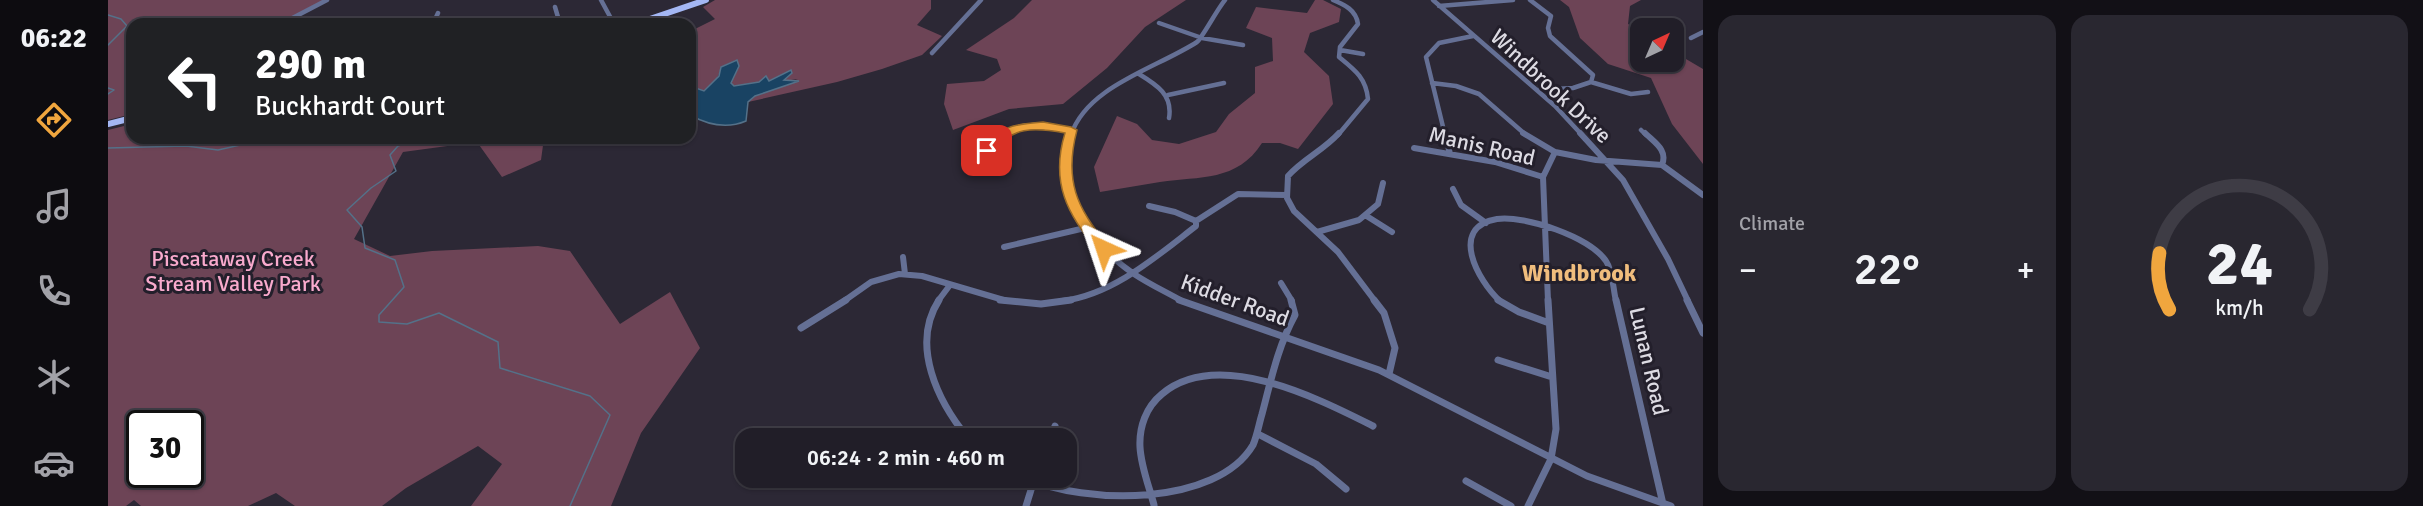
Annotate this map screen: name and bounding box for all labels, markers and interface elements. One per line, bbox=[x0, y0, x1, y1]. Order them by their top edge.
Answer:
north arrow bbox=[1630, 18, 1684, 72]
map controls bbox=[1630, 18, 1684, 72]
text: 06:22 bbox=[21, 22, 87, 55]
street label: Windbrook Drive bbox=[1485, 23, 1617, 149]
text: 290 m bbox=[255, 39, 366, 90]
icon: left bbox=[156, 42, 234, 120]
text: Buckhardt Court bbox=[255, 90, 445, 123]
icon: directions bbox=[33, 99, 75, 141]
street label: Manis Road bbox=[1426, 121, 1538, 171]
pin bbox=[961, 125, 1012, 176]
icon: arrive bbox=[970, 134, 1003, 167]
icon: music bbox=[33, 185, 75, 227]
text: Climate bbox=[1739, 211, 1805, 236]
position arrow bbox=[1072, 217, 1136, 281]
text: 24 bbox=[2206, 225, 2273, 302]
text: 22° bbox=[1854, 242, 1920, 297]
park label: Piscataway Creek Stream Valley Park bbox=[145, 245, 321, 297]
text: − bbox=[1739, 250, 1757, 291]
text: + bbox=[2017, 250, 2034, 291]
district label: Windbrook bbox=[1522, 258, 1637, 288]
street label: Kidder Road bbox=[1177, 268, 1293, 332]
icon: phone bbox=[33, 270, 75, 312]
text: km/h bbox=[2215, 295, 2264, 321]
street label: Lunan Road bbox=[1623, 304, 1675, 418]
icon: climate bbox=[33, 356, 75, 398]
speed limit sign: 30 bbox=[126, 410, 204, 488]
icon: car bbox=[33, 442, 75, 484]
text: 06:24 · 2 min · 460 m bbox=[807, 444, 1005, 471]

